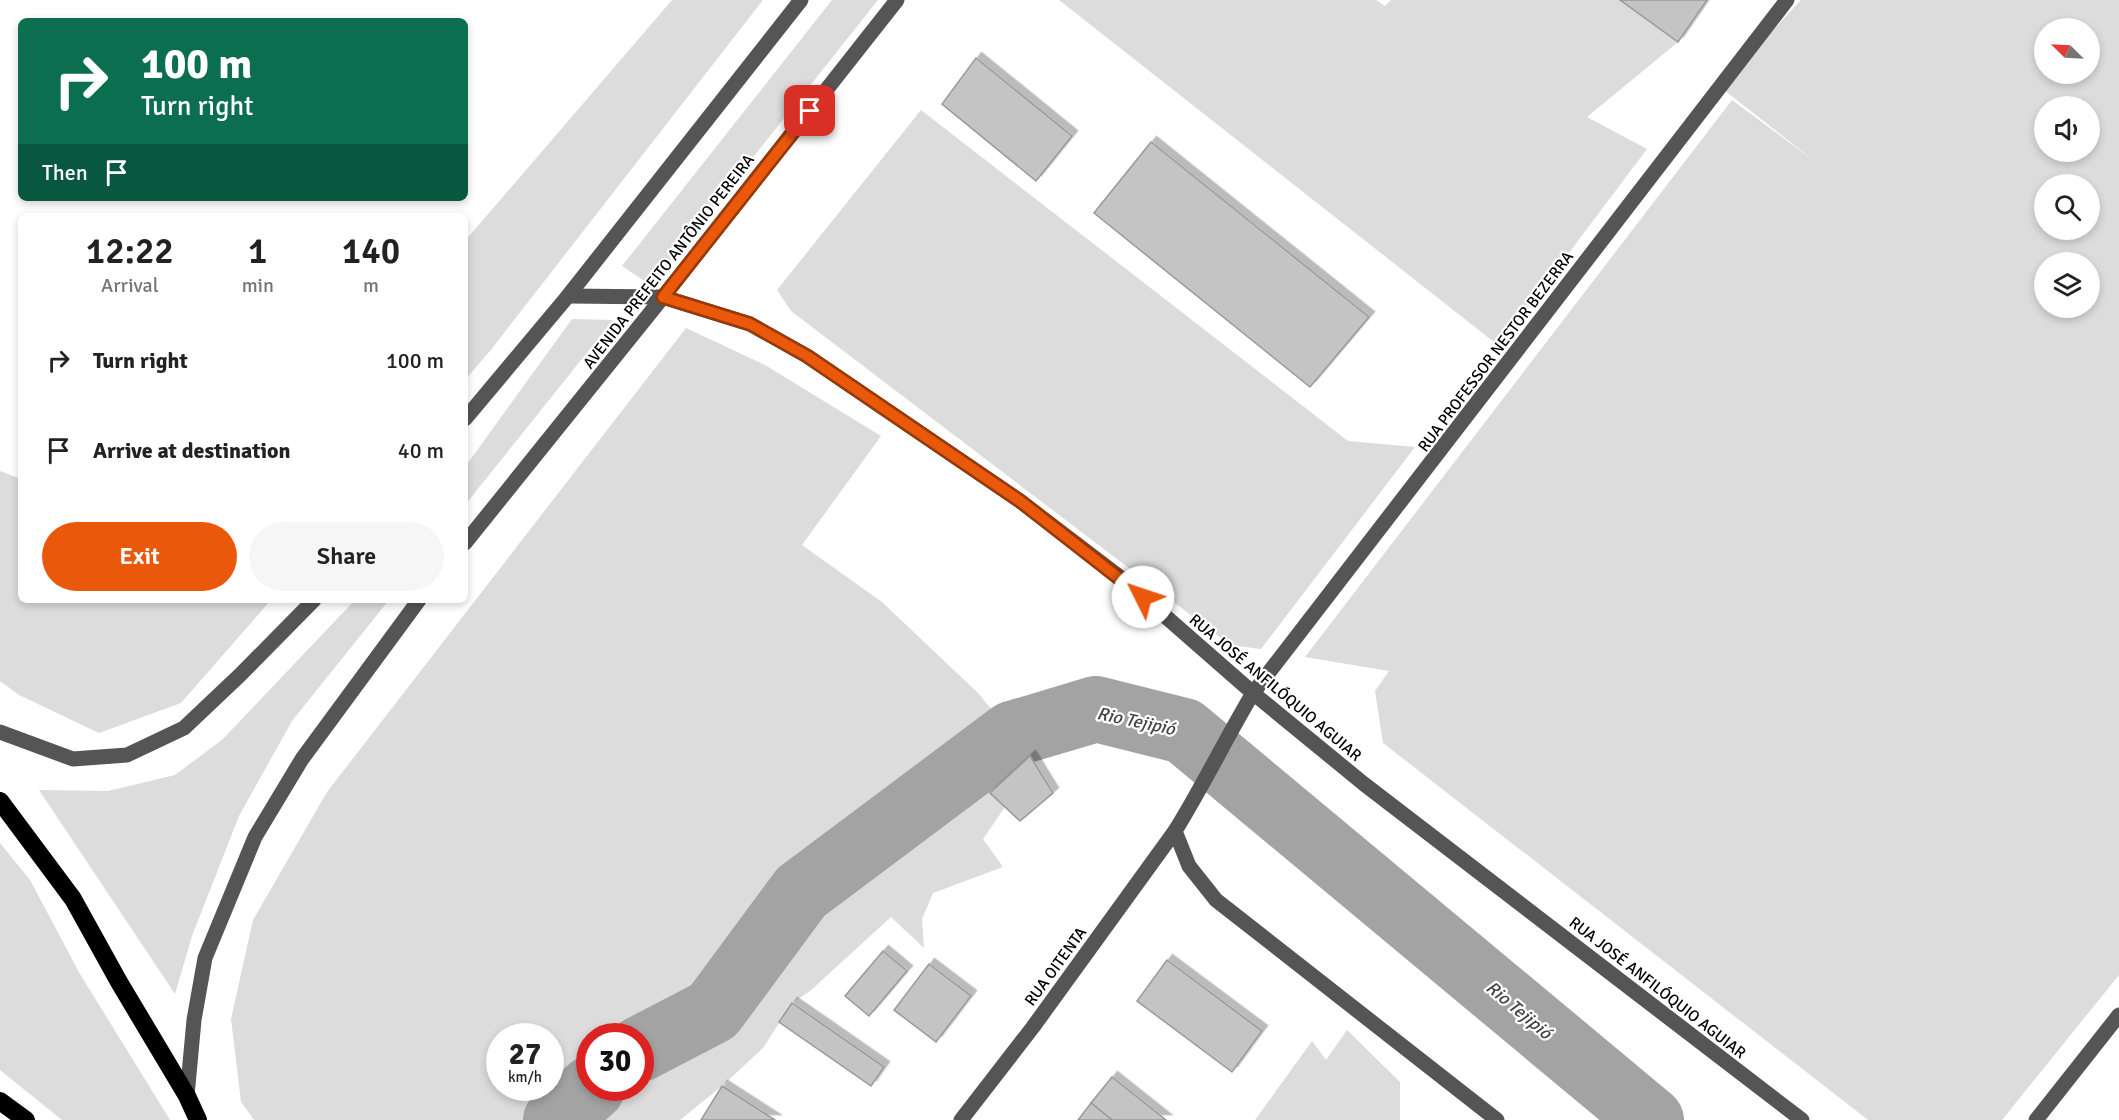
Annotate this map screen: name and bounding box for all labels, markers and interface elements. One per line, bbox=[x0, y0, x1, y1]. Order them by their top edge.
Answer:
north arrow bbox=[2034, 18, 2100, 84]
map controls bbox=[2034, 18, 2100, 318]
text: 100 m bbox=[141, 39, 252, 90]
icon: right bbox=[42, 42, 120, 120]
pin bbox=[784, 85, 835, 136]
text: Turn right bbox=[141, 90, 254, 123]
icon: arrive bbox=[793, 94, 826, 127]
button: sound bbox=[2034, 96, 2100, 162]
street label: AVENIDA PREFEITO ANTÔNIO PEREIRA bbox=[579, 150, 759, 373]
icon: arrive bbox=[100, 156, 133, 189]
text: Then bbox=[42, 159, 88, 186]
button: search bbox=[2034, 174, 2100, 240]
text: 12:22 bbox=[86, 229, 174, 274]
text: 1 bbox=[248, 229, 268, 274]
text: 140 bbox=[342, 229, 400, 274]
street label: RUA PROFESSOR NESTOR BEZERRA bbox=[1414, 247, 1578, 456]
button: layers bbox=[2034, 252, 2100, 318]
text: Arrival bbox=[101, 273, 159, 298]
text: min bbox=[242, 273, 274, 298]
text: m bbox=[363, 273, 379, 298]
icon: right bbox=[42, 344, 75, 377]
text: Turn right bbox=[93, 347, 188, 374]
text: 100 m bbox=[386, 347, 444, 374]
icon: arrive bbox=[42, 434, 75, 467]
text: Arrive at destination bbox=[93, 437, 290, 464]
text: 40 m bbox=[398, 437, 444, 464]
button: Exit bbox=[42, 522, 237, 591]
button: Share bbox=[249, 522, 444, 591]
position arrow bbox=[1111, 565, 1175, 629]
street label: RUA JOSÉ ANFILÓQUIO AGUIAR bbox=[1185, 610, 1366, 766]
water label: Rio Tejipió bbox=[1095, 702, 1179, 740]
street label: RUA JOSÉ ANFILÓQUIO AGUIAR bbox=[1565, 913, 1750, 1063]
street label: RUA OITENTA bbox=[1020, 923, 1091, 1010]
water label: Rio Tejipió bbox=[1482, 976, 1558, 1045]
speed limit sign: 30 bbox=[576, 1023, 654, 1101]
text: 27 bbox=[509, 1036, 541, 1073]
text: km/h bbox=[508, 1068, 542, 1086]

